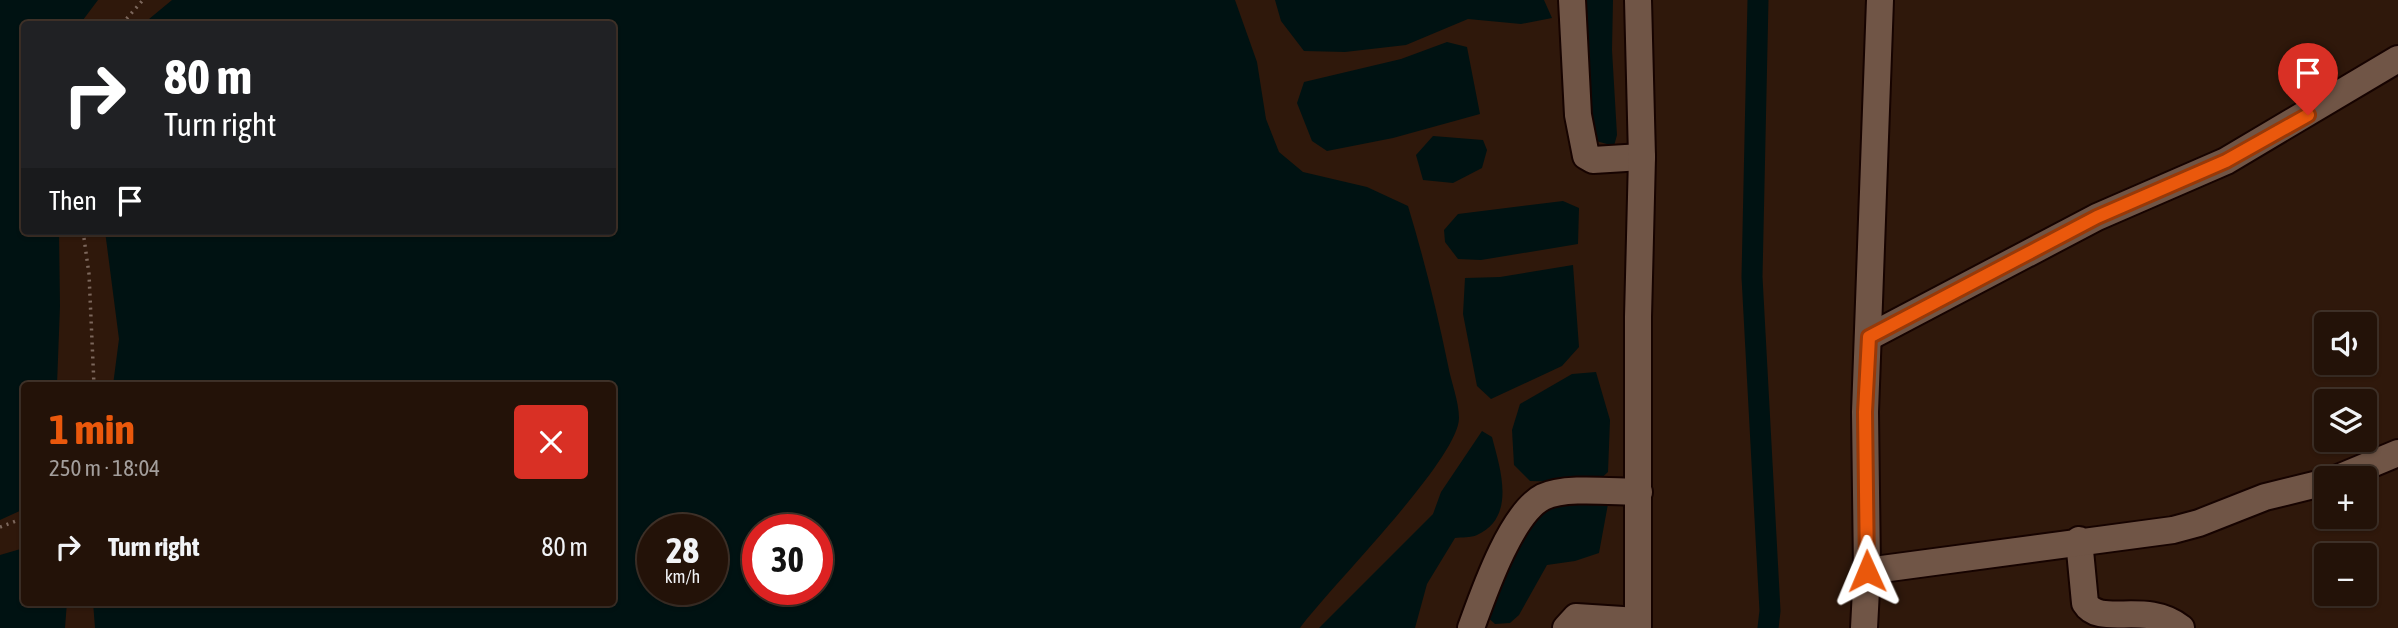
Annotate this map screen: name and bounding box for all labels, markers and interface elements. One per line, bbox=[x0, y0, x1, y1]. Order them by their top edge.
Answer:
pin bbox=[2278, 43, 2338, 115]
text: 80 m bbox=[164, 48, 252, 104]
icon: right bbox=[49, 49, 140, 140]
icon: arrive bbox=[2289, 54, 2327, 92]
text: Turn right bbox=[164, 106, 277, 143]
icon: arrive bbox=[111, 182, 149, 220]
text: Then bbox=[49, 186, 97, 216]
map controls bbox=[2314, 312, 2377, 606]
button: sound bbox=[2314, 312, 2377, 375]
button: layers bbox=[2314, 389, 2377, 452]
text: 1 min bbox=[49, 405, 135, 453]
button: close bbox=[514, 405, 588, 479]
text: 250 m · 18:04 bbox=[49, 455, 160, 481]
button: + bbox=[2314, 466, 2377, 529]
speed limit sign: 30 bbox=[742, 514, 833, 605]
icon: right bbox=[49, 528, 87, 566]
text: 28 bbox=[666, 530, 699, 570]
text: Turn right bbox=[108, 532, 199, 562]
text: 80 m bbox=[541, 532, 588, 562]
position arrow bbox=[1830, 534, 1904, 608]
button: − bbox=[2314, 543, 2377, 606]
text: km/h bbox=[665, 566, 700, 587]

